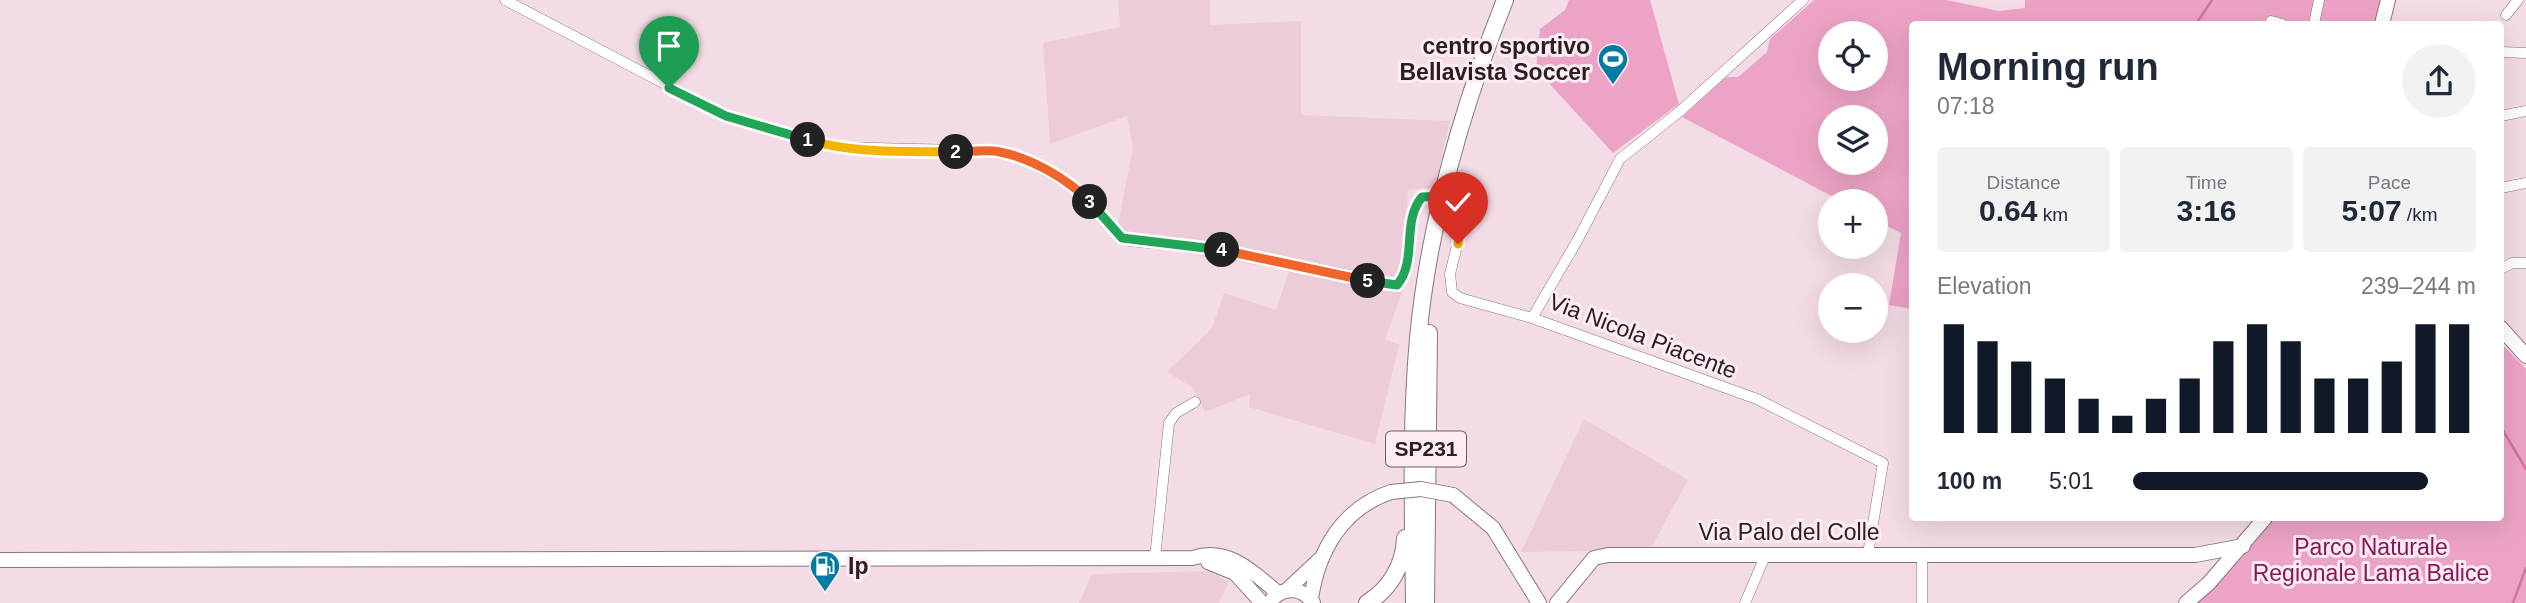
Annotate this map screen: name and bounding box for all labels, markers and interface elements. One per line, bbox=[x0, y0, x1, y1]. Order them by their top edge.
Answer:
pin bbox=[639, 16, 699, 88]
map controls bbox=[1818, 21, 1888, 343]
button: locate bbox=[1818, 21, 1888, 91]
icon: arrive bbox=[650, 27, 688, 65]
place label: centro sportivo Bellavista Soccer bbox=[1399, 33, 1590, 85]
sports icon: centro sportivo Bellavista Soccer bbox=[1596, 42, 1630, 86]
button: share bbox=[2402, 44, 2476, 118]
text: Morning run bbox=[1937, 46, 2159, 88]
text: 07:18 bbox=[1937, 93, 1995, 119]
button: layers bbox=[1818, 105, 1888, 175]
pin: 1 bbox=[790, 122, 826, 158]
text: 1 bbox=[802, 129, 813, 150]
pin: 2 bbox=[939, 134, 974, 170]
text: 2 bbox=[950, 141, 961, 162]
pin bbox=[1428, 172, 1488, 244]
text: Distance bbox=[1987, 172, 2060, 193]
text: Time bbox=[2186, 172, 2227, 193]
text: Pace bbox=[2368, 172, 2411, 193]
icon: check bbox=[1439, 183, 1477, 221]
pin: 3 bbox=[1072, 184, 1108, 220]
button: + bbox=[1818, 189, 1888, 259]
text: 3 bbox=[1084, 191, 1095, 212]
text: 0.64 bbox=[1979, 194, 2037, 227]
text: 3:16 bbox=[2176, 194, 2237, 227]
text: 5:07 bbox=[2342, 194, 2402, 227]
text: km bbox=[2037, 204, 2068, 225]
text: /km bbox=[2402, 204, 2437, 225]
pin: 4 bbox=[1204, 232, 1240, 268]
text: 4 bbox=[1216, 239, 1227, 260]
pin: 5 bbox=[1350, 264, 1386, 298]
text: 5 bbox=[1362, 270, 1373, 291]
button: − bbox=[1818, 273, 1888, 343]
text: Elevation bbox=[1937, 273, 2032, 299]
text: 239–244 m bbox=[2361, 273, 2476, 299]
street label: Via Nicola Piacente bbox=[1545, 288, 1741, 384]
road number: SP231 bbox=[1386, 432, 1466, 466]
text: 100 m bbox=[1937, 468, 2002, 494]
text: 5:01 bbox=[2049, 468, 2094, 494]
street label: Via Palo del Colle bbox=[1698, 519, 1880, 545]
park label: Parco Naturale Regionale Lama Balice bbox=[2253, 534, 2489, 586]
fuel station icon: Ip bbox=[808, 549, 842, 593]
place label: Ip bbox=[848, 553, 868, 579]

